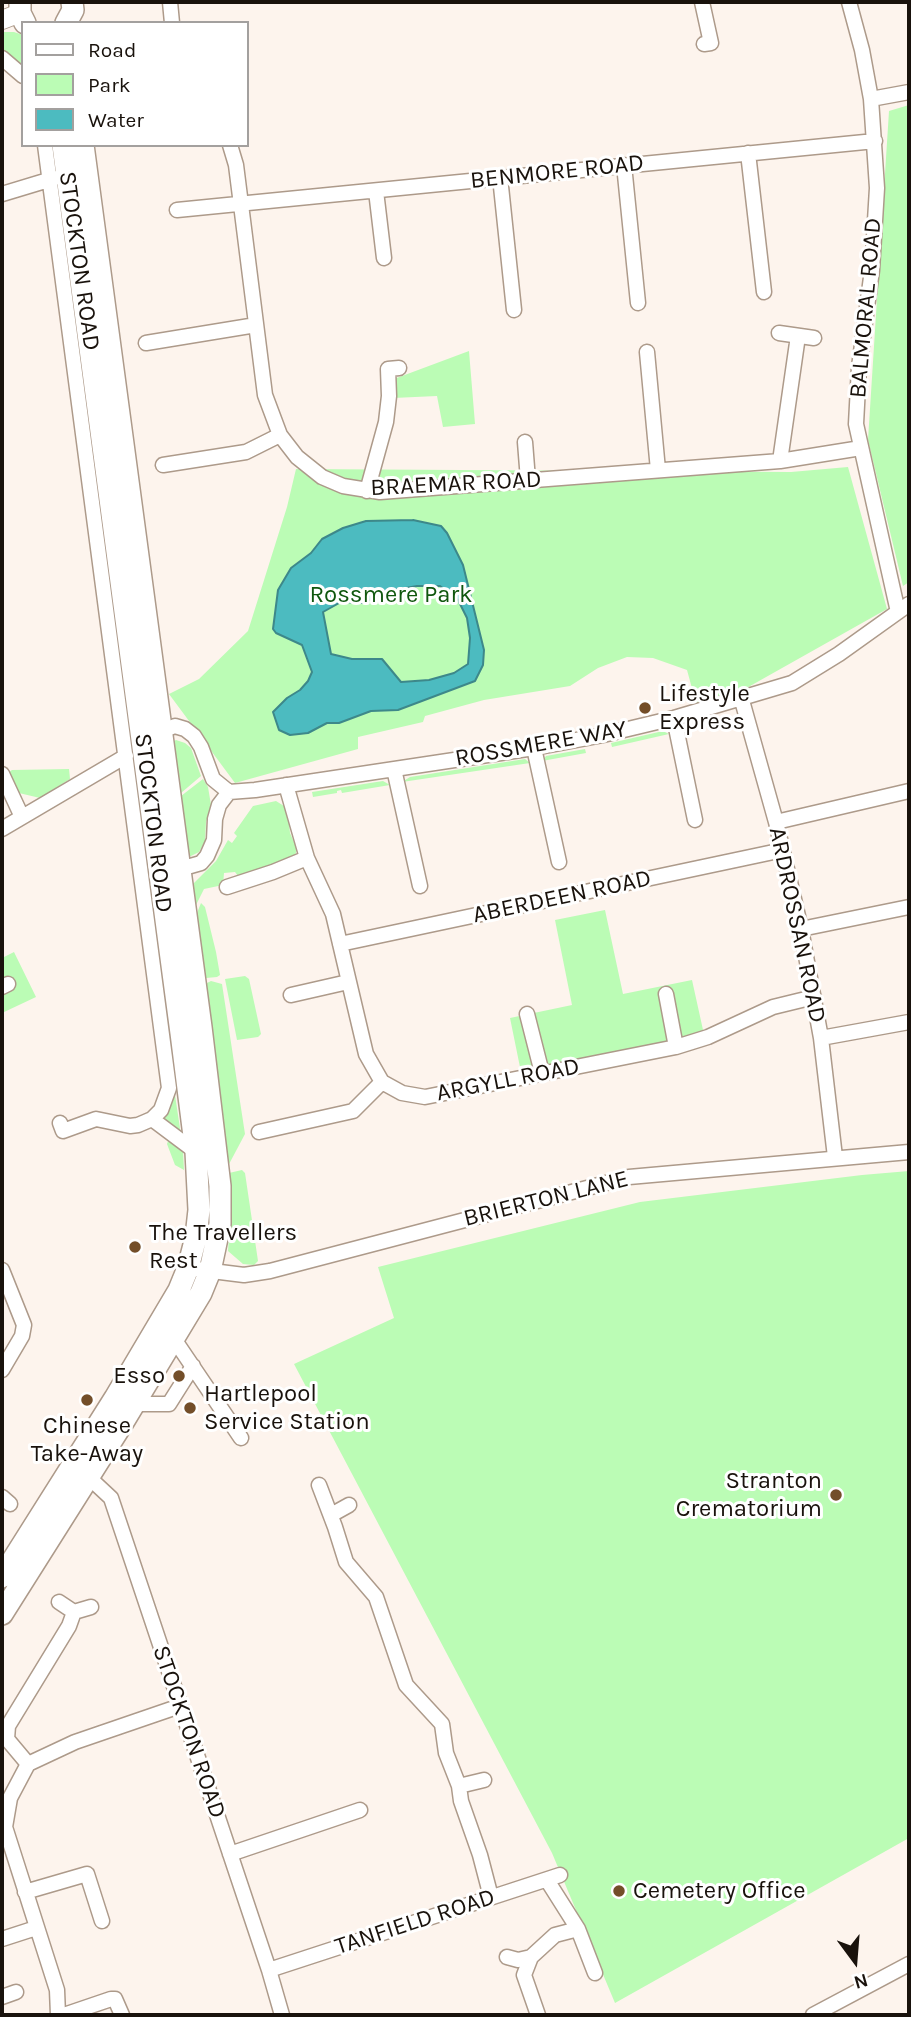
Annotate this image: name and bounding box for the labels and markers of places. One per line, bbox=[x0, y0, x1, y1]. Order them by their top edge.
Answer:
place label: Lifestyle Express bbox=[659, 680, 750, 736]
marker: Lifestyle Express bbox=[637, 700, 653, 716]
place label: The Travellers Rest bbox=[149, 1219, 297, 1275]
marker: The Travellers Rest bbox=[127, 1239, 143, 1255]
place label: Esso bbox=[113, 1362, 165, 1390]
marker: Esso bbox=[171, 1368, 187, 1384]
place label: Hartlepool Service Station bbox=[204, 1380, 370, 1436]
marker: Chinese Take-Away bbox=[79, 1392, 95, 1408]
marker: Hartlepool Service Station bbox=[182, 1400, 198, 1416]
place label: Chinese Take-Away bbox=[31, 1412, 143, 1468]
place label: Stranton Crematorium bbox=[676, 1467, 822, 1523]
marker: Stranton Crematorium bbox=[828, 1487, 844, 1503]
place label: Cemetery Office bbox=[633, 1877, 806, 1905]
marker: Cemetery Office bbox=[611, 1883, 627, 1899]

